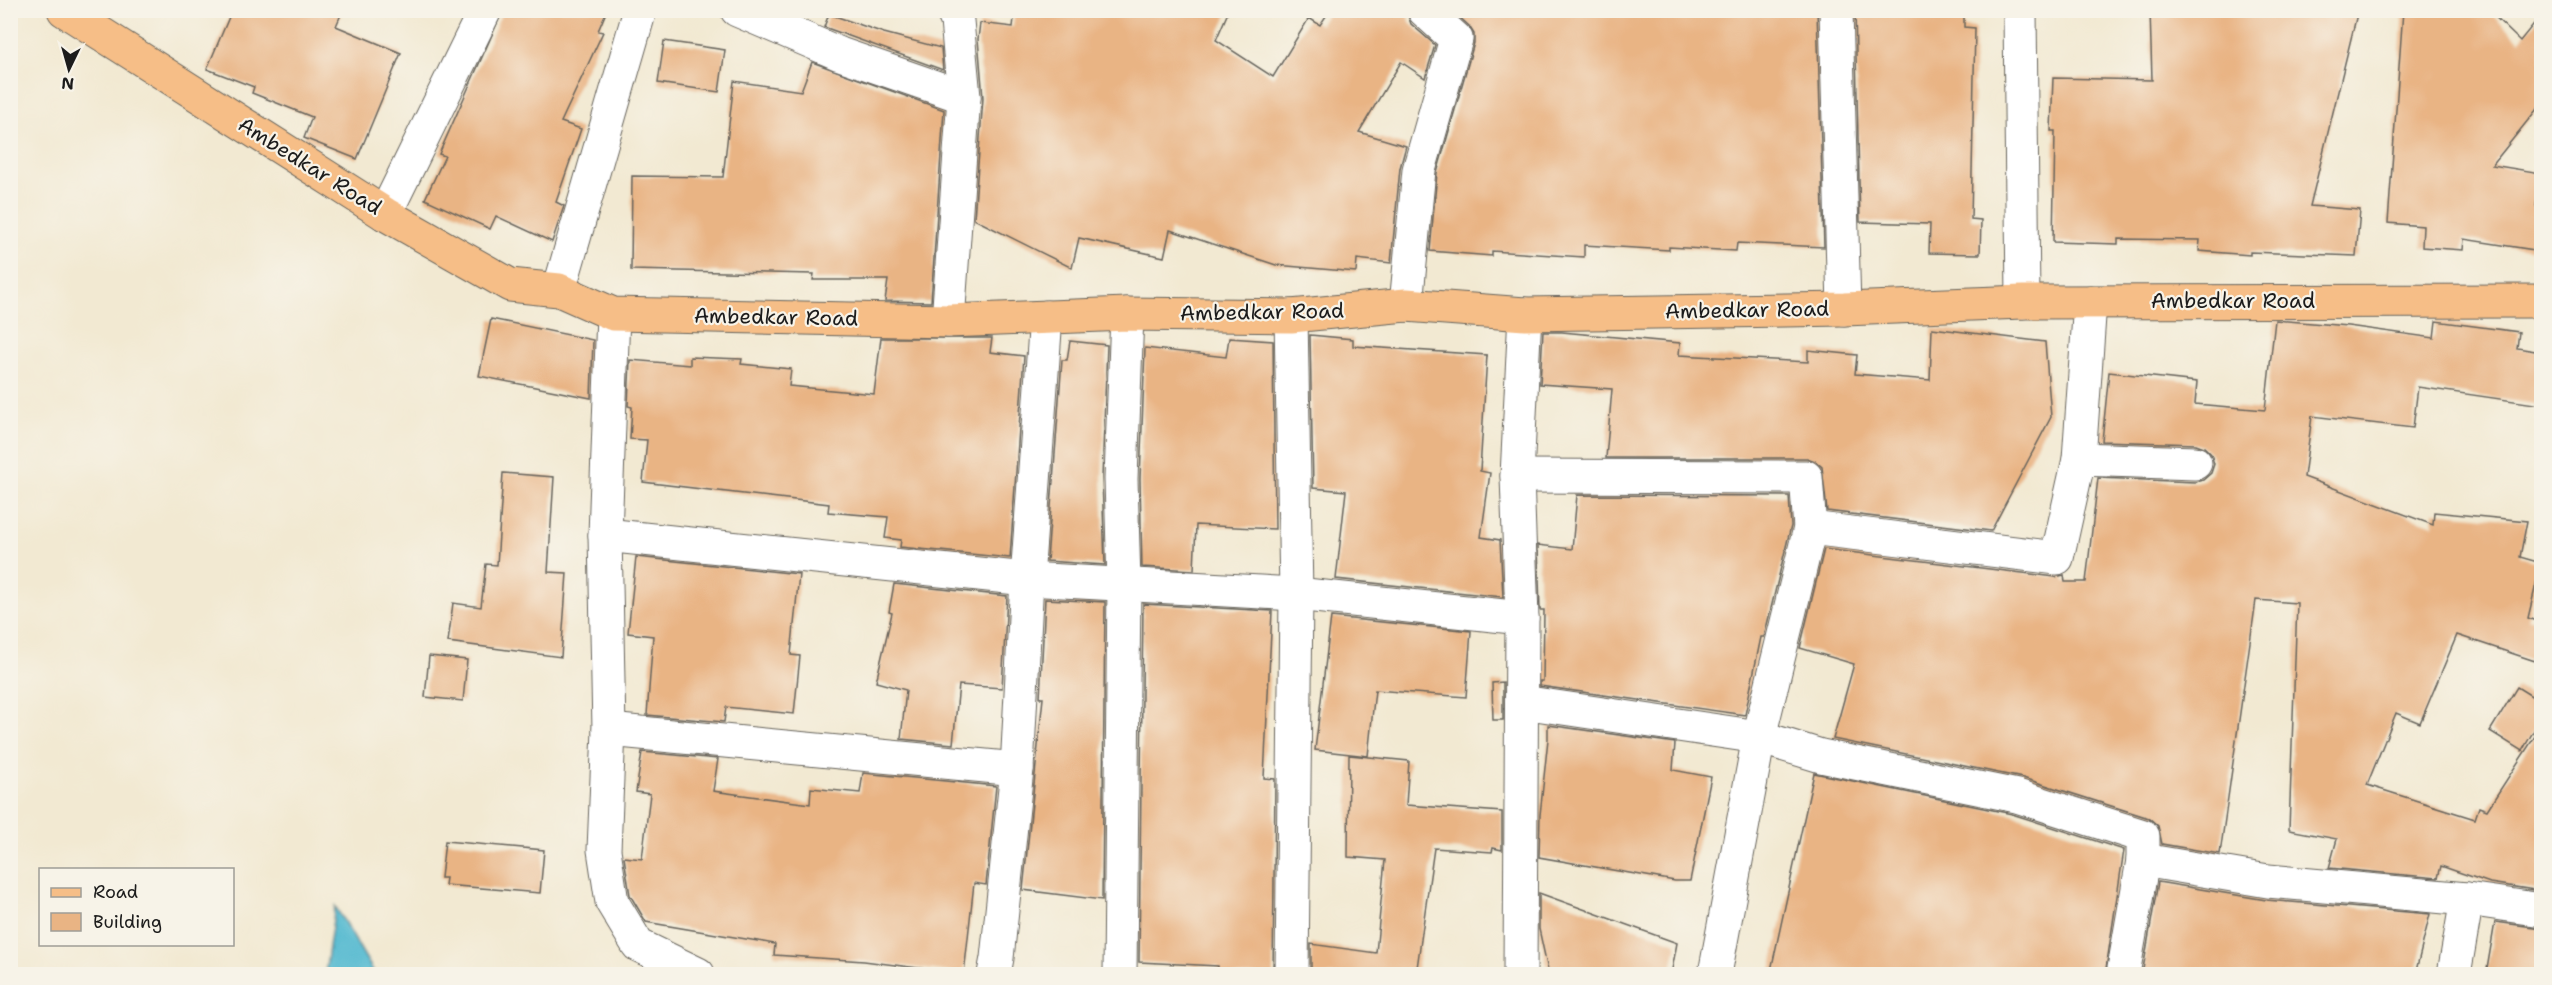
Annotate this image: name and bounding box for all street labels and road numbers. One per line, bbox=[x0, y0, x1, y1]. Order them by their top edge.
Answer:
street label: Ambedkar Road bbox=[233, 111, 387, 221]
street label: Ambedkar Road bbox=[2151, 287, 2315, 315]
street label: Ambedkar Road bbox=[1665, 295, 1829, 325]
street label: Ambedkar Road bbox=[1180, 297, 1344, 327]
street label: Ambedkar Road bbox=[694, 302, 858, 332]

